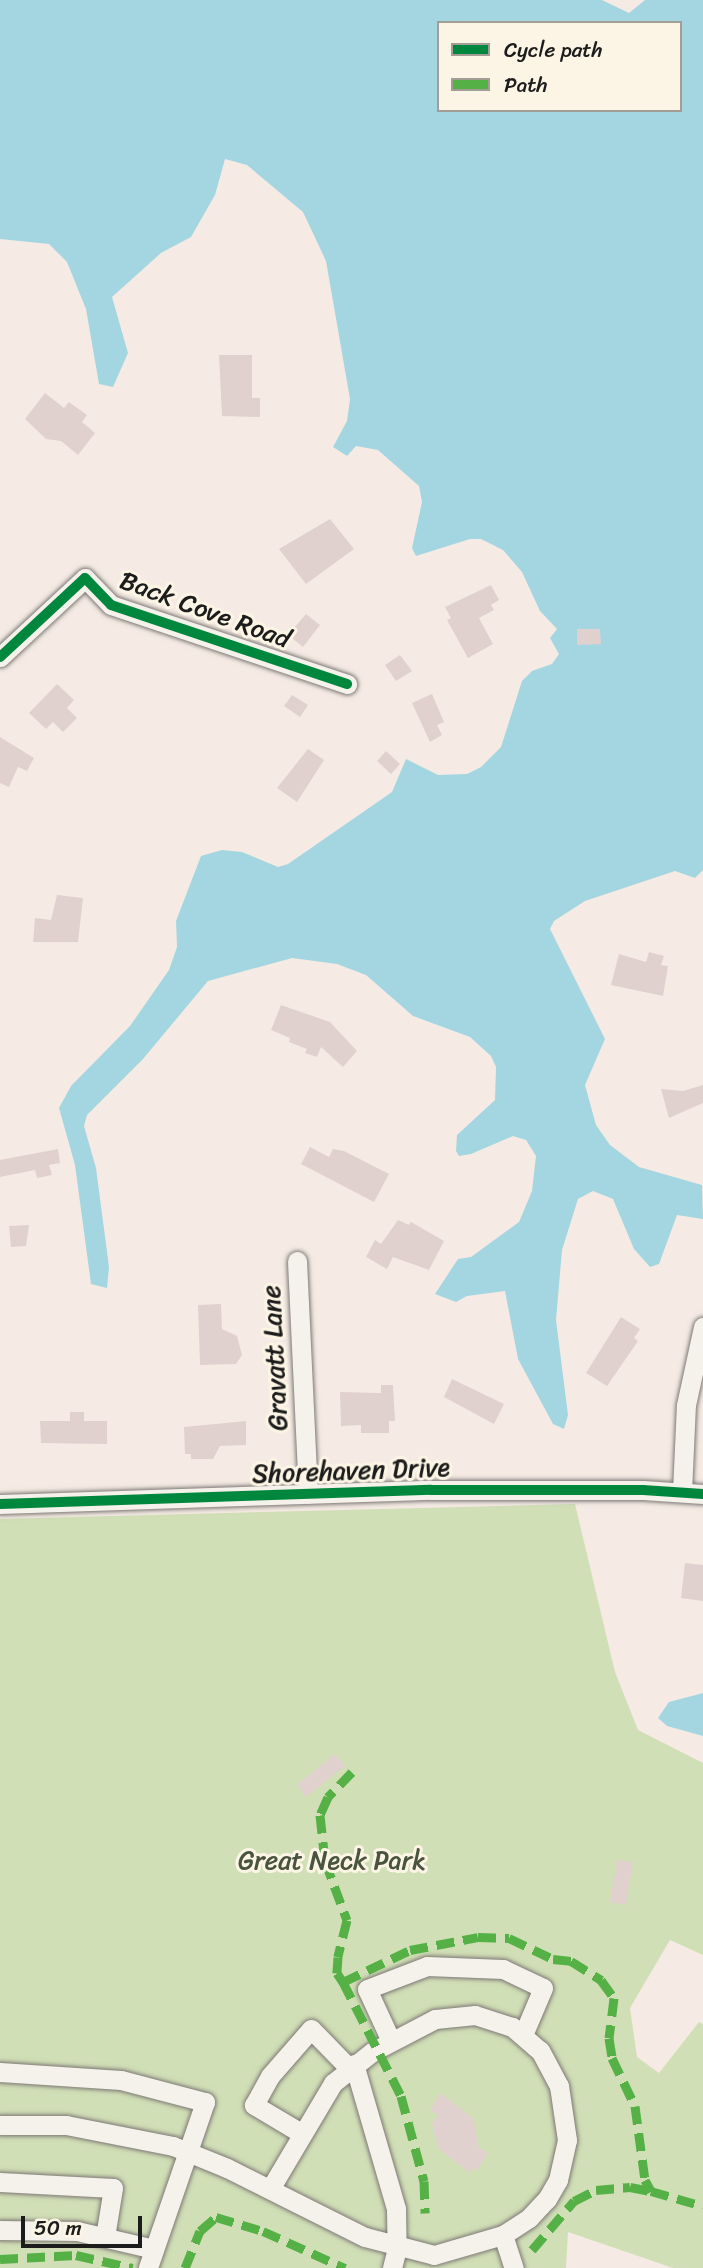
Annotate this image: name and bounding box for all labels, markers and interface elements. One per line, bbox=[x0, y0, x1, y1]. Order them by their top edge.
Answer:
legend bbox=[437, 21, 682, 112]
text: Cycle path bbox=[504, 31, 603, 69]
text: Path bbox=[504, 66, 547, 104]
street label: Back Cove Road bbox=[115, 564, 295, 656]
street label: Gravatt Lane bbox=[256, 1284, 294, 1432]
street label: Shorehaven Drive bbox=[251, 1452, 451, 1490]
park label: Great Neck Park bbox=[237, 1845, 427, 1877]
scale bar bbox=[24, 2202, 145, 2246]
text: 50 m bbox=[34, 2209, 82, 2247]

